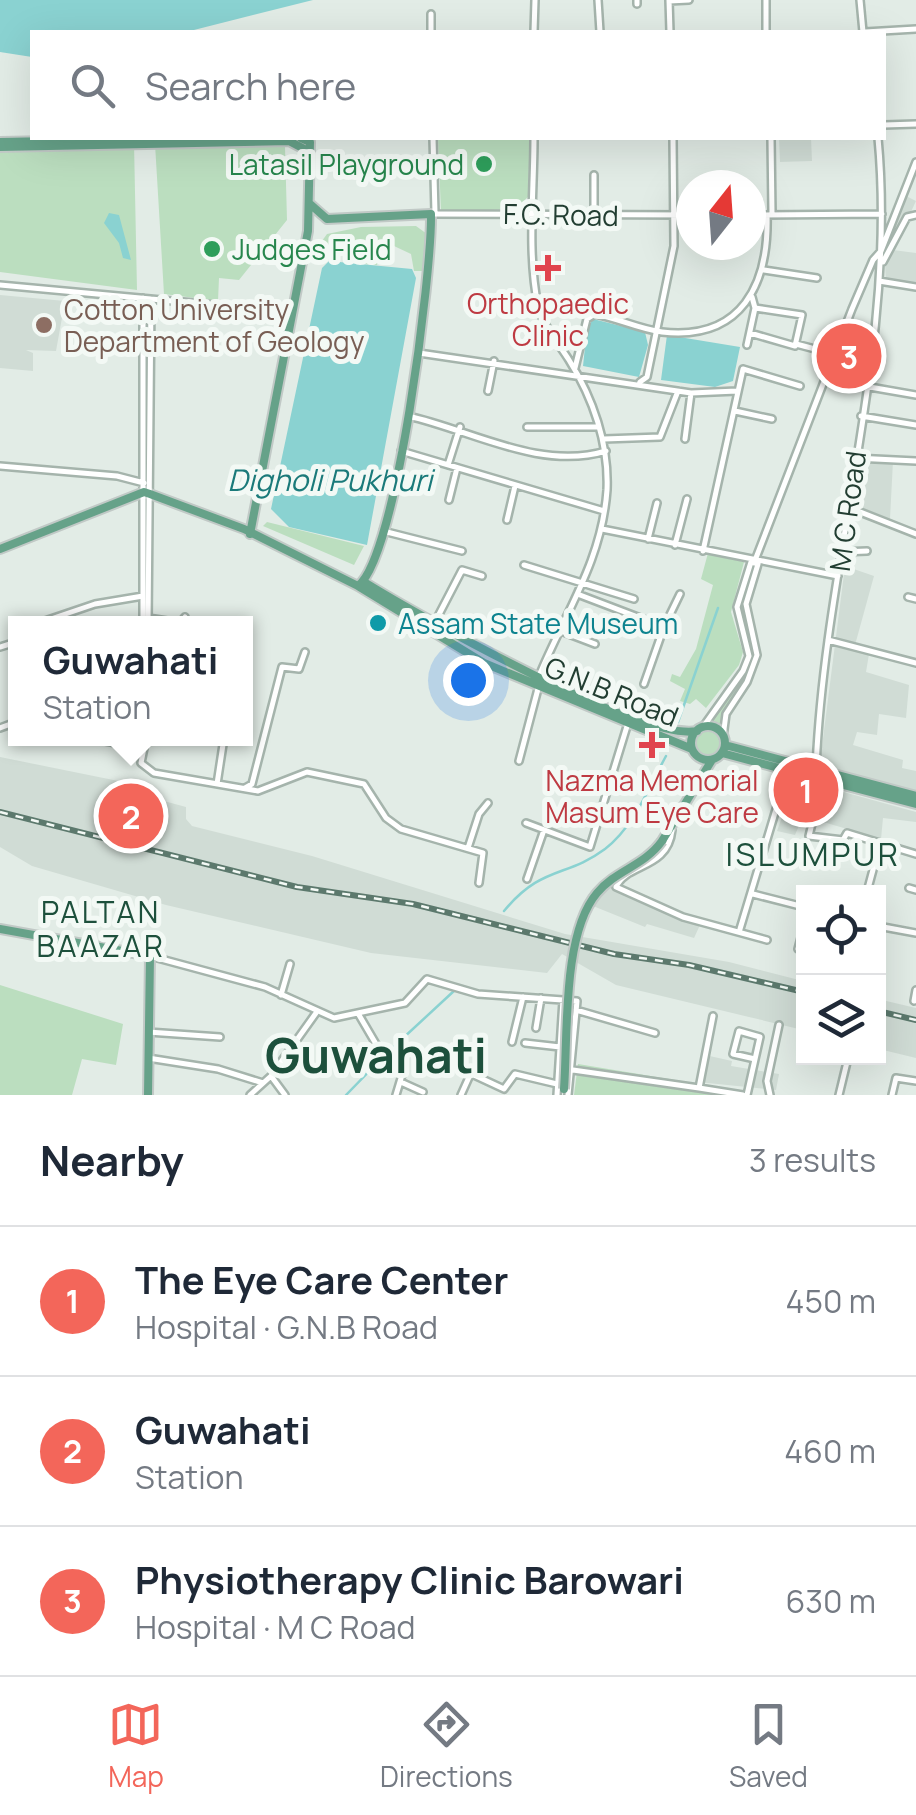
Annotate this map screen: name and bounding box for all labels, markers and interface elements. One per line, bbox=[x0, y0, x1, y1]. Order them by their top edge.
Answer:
search box bbox=[30, 30, 886, 140]
icon: search bbox=[65, 58, 120, 113]
text: Search here bbox=[145, 59, 356, 111]
place label: Latasil Playground bbox=[229, 145, 464, 183]
marker: Latasil Playground bbox=[473, 153, 495, 175]
north arrow bbox=[676, 170, 766, 260]
street label: F.C. Road bbox=[503, 194, 619, 234]
place label: Judges Field bbox=[232, 230, 392, 268]
marker: Judges Field bbox=[201, 238, 223, 260]
marker: Orthopaedic Clinic bbox=[535, 255, 561, 281]
place label: Orthopaedic Clinic bbox=[467, 284, 629, 354]
place label: Cotton University Department of Geology bbox=[64, 290, 365, 360]
marker: Cotton University Department of Geology bbox=[33, 314, 55, 336]
pin: 3 bbox=[816, 318, 882, 394]
street label: M C Road bbox=[820, 448, 874, 574]
water label: Digholi Pukhuri bbox=[228, 459, 436, 500]
place label: Assam State Museum bbox=[398, 604, 678, 642]
marker: Assam State Museum bbox=[367, 612, 389, 634]
popup bbox=[8, 616, 253, 746]
text: Guwahati bbox=[43, 633, 218, 685]
street label: G.N.B Road bbox=[540, 647, 684, 735]
your location bbox=[443, 655, 494, 706]
text: Station bbox=[43, 685, 151, 729]
marker: Nazma Memorial Masum Eye Care bbox=[639, 732, 665, 758]
pin: 1 bbox=[774, 752, 838, 828]
place label: Nazma Memorial Masum Eye Care bbox=[545, 761, 759, 831]
pin: 2 bbox=[98, 778, 164, 854]
district label: ISLUMPUR bbox=[726, 832, 900, 876]
map controls bbox=[796, 885, 886, 1065]
button: locate bbox=[796, 885, 886, 975]
district label: PALTAN BAAZAR bbox=[37, 891, 165, 966]
button: layers bbox=[796, 975, 886, 1065]
district label: Guwahati bbox=[265, 1022, 487, 1087]
text: Nearby bbox=[40, 1131, 184, 1189]
text: 3 results bbox=[749, 1138, 876, 1182]
text: The Eye Care Center bbox=[135, 1253, 508, 1305]
text: 1 bbox=[65, 1279, 80, 1323]
text: 450 m bbox=[786, 1279, 876, 1323]
text: Hospital · G.N.B Road bbox=[135, 1305, 438, 1349]
text: Guwahati bbox=[135, 1403, 311, 1455]
text: 2 bbox=[63, 1429, 82, 1473]
text: 460 m bbox=[784, 1429, 876, 1473]
text: Station bbox=[135, 1455, 244, 1499]
text: Physiotherapy Clinic Barowari bbox=[135, 1553, 684, 1605]
text: 3 bbox=[63, 1579, 82, 1623]
text: 630 m bbox=[785, 1579, 876, 1623]
text: Hospital · M C Road bbox=[135, 1605, 415, 1649]
tab: Map bbox=[108, 1697, 164, 1795]
tab: Directions bbox=[380, 1697, 513, 1795]
tab: Saved bbox=[729, 1697, 808, 1795]

